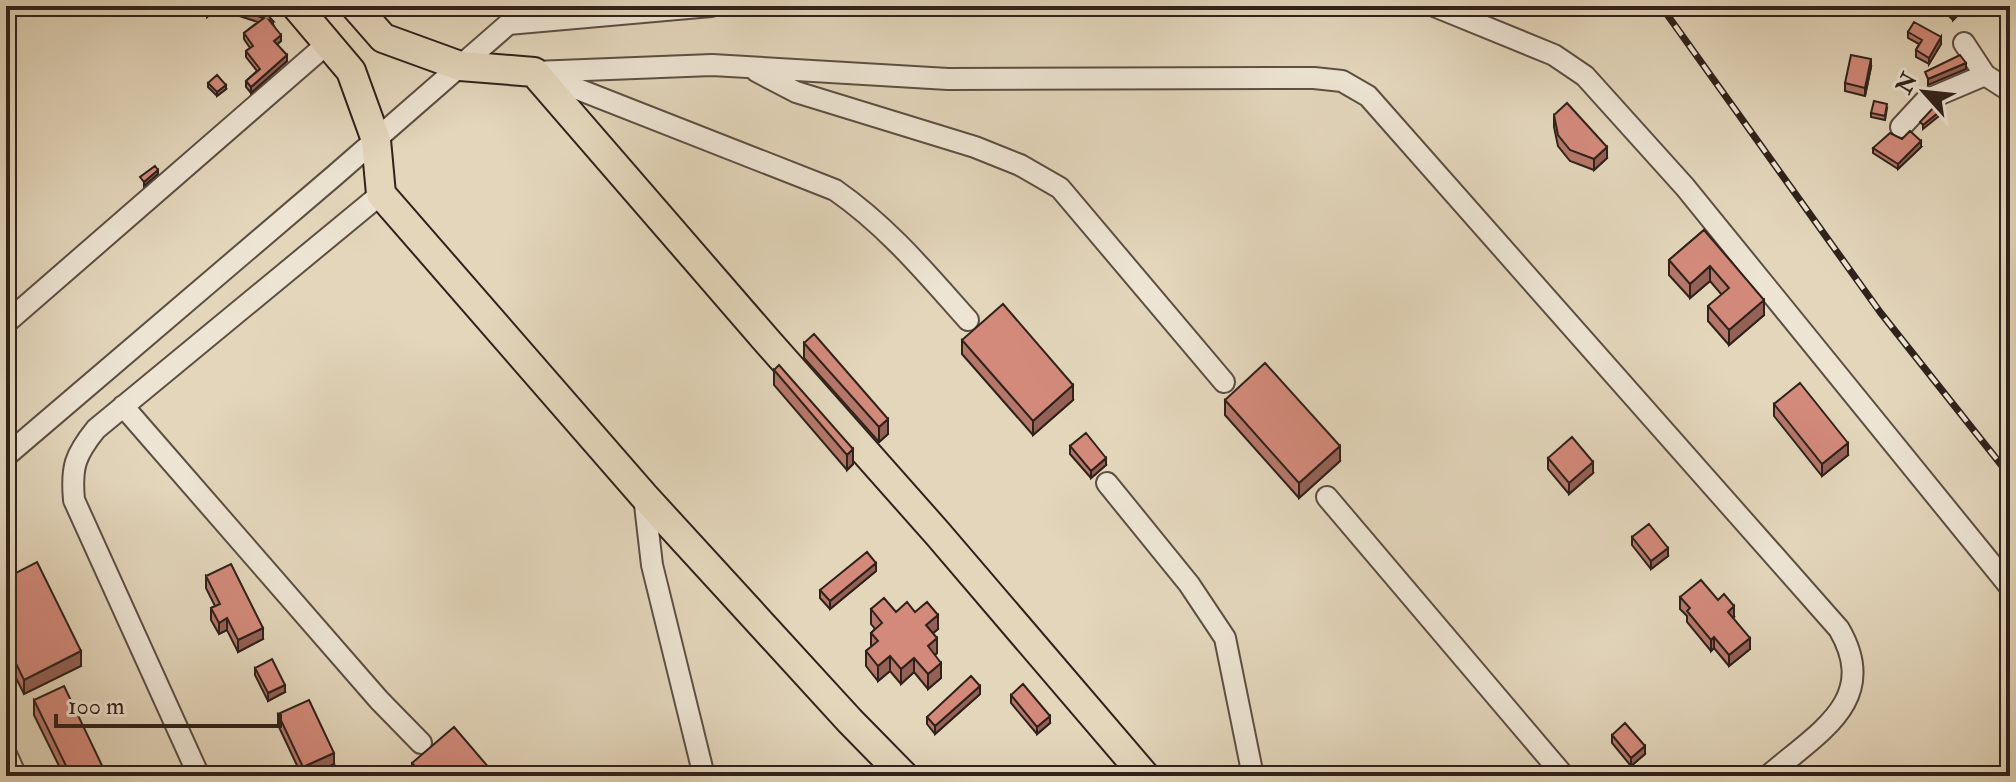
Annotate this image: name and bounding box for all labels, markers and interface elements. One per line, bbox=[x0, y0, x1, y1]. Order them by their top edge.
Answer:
north arrow bbox=[1884, 52, 1964, 132]
text: N bbox=[1890, 68, 1924, 99]
scale bar bbox=[56, 678, 280, 728]
text: 100 m bbox=[68, 691, 125, 722]

